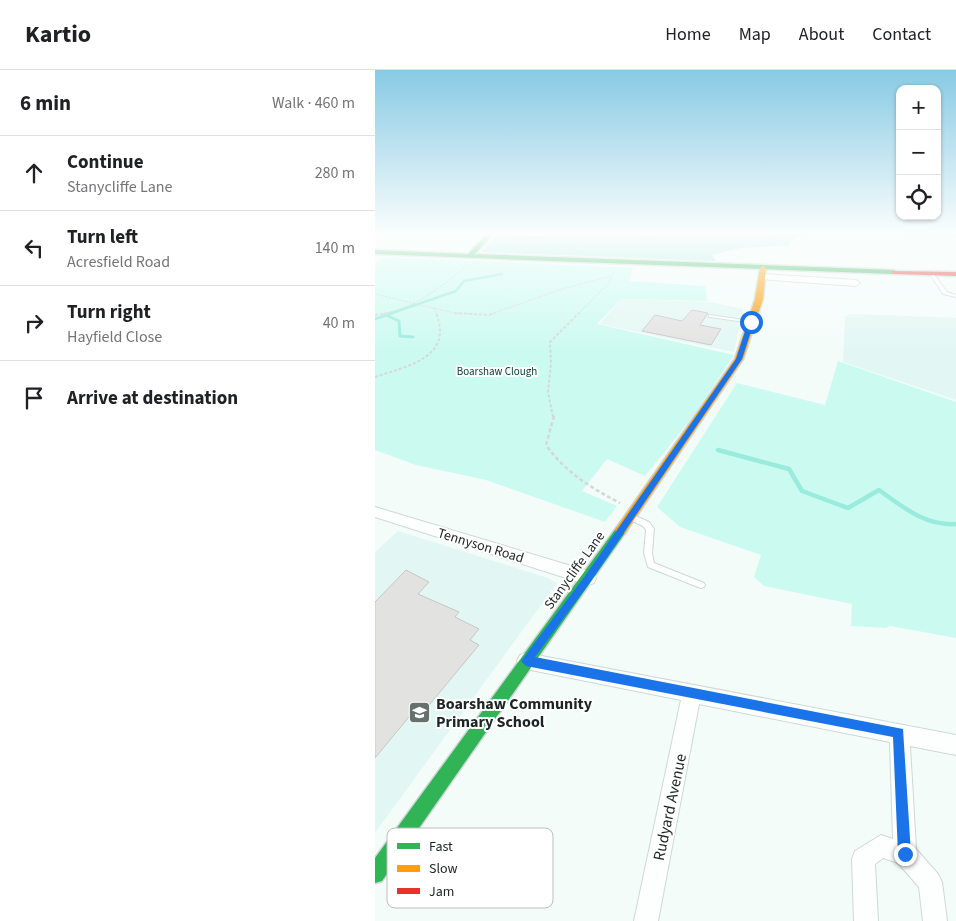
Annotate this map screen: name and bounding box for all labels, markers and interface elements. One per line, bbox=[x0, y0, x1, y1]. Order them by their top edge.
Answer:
text: Kartio bbox=[25, 17, 91, 52]
text: Home bbox=[665, 22, 711, 47]
text: Map bbox=[739, 22, 771, 47]
text: About bbox=[799, 22, 844, 47]
text: Contact bbox=[872, 22, 931, 47]
map controls bbox=[896, 85, 941, 220]
button: + bbox=[896, 85, 941, 130]
text: 6 min bbox=[20, 88, 71, 118]
text: Walk · 460 m bbox=[272, 92, 355, 114]
button: − bbox=[896, 130, 941, 175]
text: Continue bbox=[67, 149, 144, 176]
icon: ahead bbox=[20, 159, 48, 187]
text: 280 m bbox=[315, 162, 355, 184]
button: locate bbox=[896, 175, 941, 220]
text: Stanycliffe Lane bbox=[67, 176, 173, 198]
text: Turn left bbox=[67, 224, 138, 251]
icon: left bbox=[20, 234, 48, 262]
text: 140 m bbox=[315, 237, 355, 259]
text: Acresfield Road bbox=[67, 251, 170, 273]
text: Turn right bbox=[67, 299, 151, 326]
icon: right bbox=[20, 309, 48, 337]
route start bbox=[740, 311, 763, 334]
text: 40 m bbox=[323, 312, 355, 334]
text: Hayfield Close bbox=[67, 326, 162, 348]
park label: Boarshaw Clough bbox=[457, 364, 537, 379]
icon: arrive bbox=[20, 384, 48, 412]
text: Arrive at destination bbox=[67, 385, 238, 412]
street label: Tennyson Road bbox=[435, 523, 526, 569]
street label: Stanycliffe Lane bbox=[540, 527, 610, 614]
place label: Boarshaw Community Primary School bbox=[436, 693, 593, 733]
school or university icon: Boarshaw Community Primary School bbox=[408, 700, 432, 724]
street label: Rudyard Avenue bbox=[648, 752, 692, 863]
legend bbox=[387, 828, 553, 908]
text: Fast bbox=[429, 837, 453, 857]
route end bbox=[894, 843, 917, 866]
text: Slow bbox=[429, 859, 458, 879]
text: Jam bbox=[429, 882, 454, 902]

